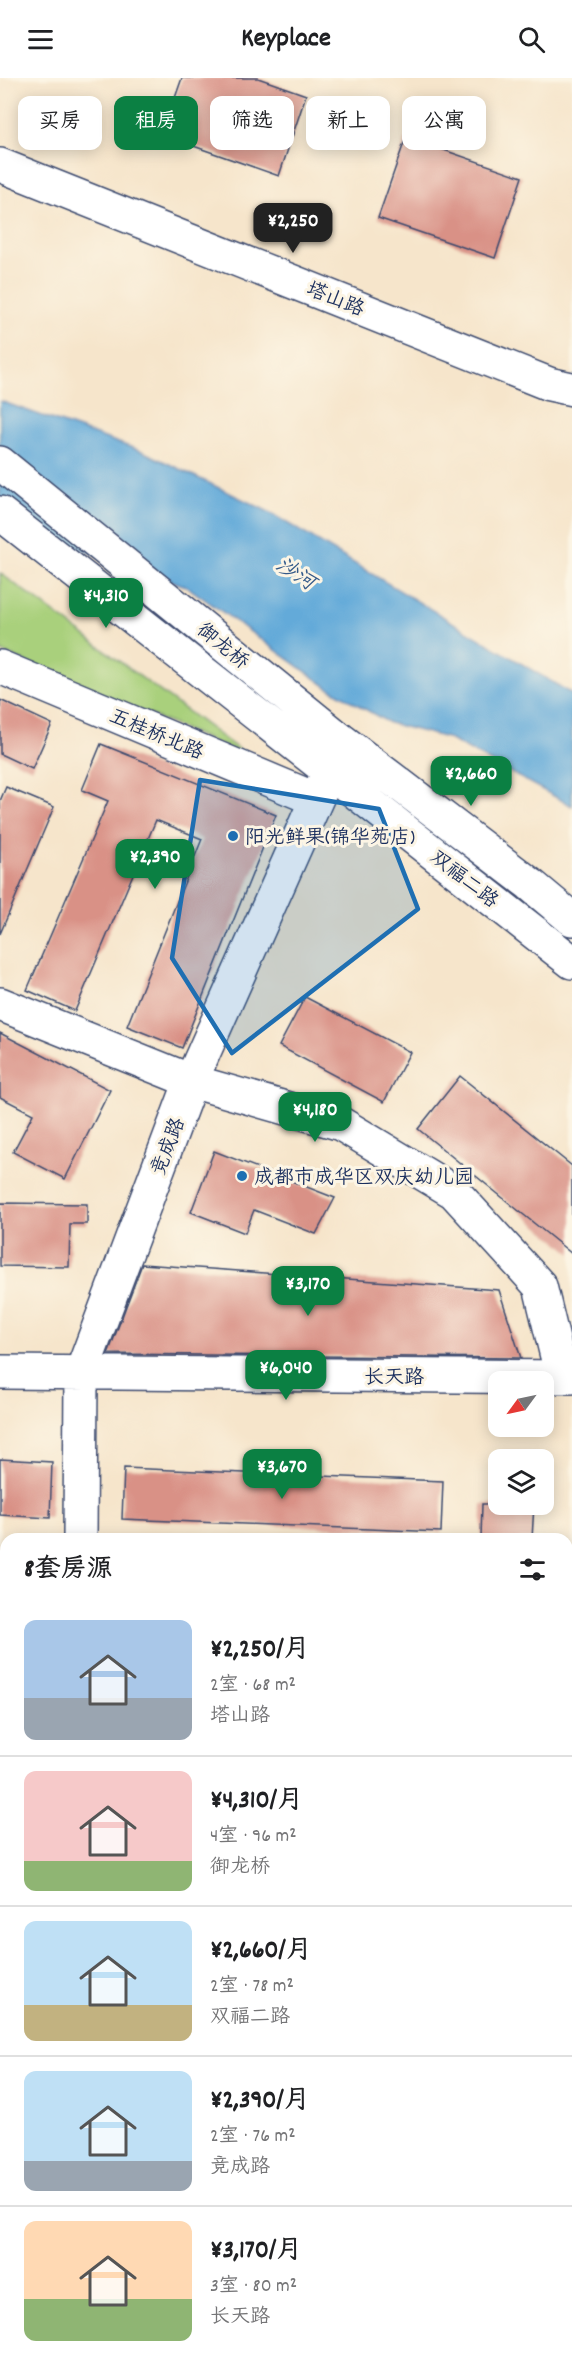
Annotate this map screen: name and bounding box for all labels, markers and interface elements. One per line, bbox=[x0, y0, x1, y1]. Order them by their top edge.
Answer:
text: Keyplace bbox=[241, 20, 331, 59]
icon: menu bbox=[24, 23, 57, 56]
icon: search bbox=[515, 23, 548, 56]
chip: 买房 bbox=[18, 96, 102, 150]
chip: 租房 bbox=[114, 96, 198, 150]
chip: 筛选 bbox=[210, 96, 294, 150]
chip: 新上 bbox=[306, 96, 390, 150]
chip: 公寓 bbox=[402, 96, 486, 150]
pin: ¥2,250 bbox=[244, 203, 342, 254]
text: ¥2,250 bbox=[267, 208, 319, 236]
street label: 塔山路 bbox=[302, 277, 369, 325]
water label: 沙河 bbox=[269, 551, 323, 601]
pin: ¥4,310 bbox=[57, 578, 155, 629]
text: ¥4,310 bbox=[83, 583, 129, 611]
street label: 御龙桥 bbox=[190, 618, 254, 677]
street label: 五桂桥北路 bbox=[104, 703, 208, 769]
pin: ¥2,660 bbox=[422, 756, 520, 807]
text: ¥2,660 bbox=[445, 761, 497, 789]
place label: 阳光鲜果(锦华苑店) bbox=[245, 825, 415, 853]
marker: 阳光鲜果(锦华苑店) bbox=[226, 829, 240, 843]
pin: ¥2,390 bbox=[106, 839, 204, 890]
text: ¥2,390 bbox=[129, 844, 181, 872]
street label: 双福二路 bbox=[423, 845, 504, 917]
pin: ¥4,180 bbox=[266, 1092, 364, 1143]
text: ¥4,180 bbox=[292, 1097, 338, 1125]
street label: 竞成路 bbox=[146, 1113, 194, 1180]
place label: 成都市成华区双庆幼儿园 bbox=[254, 1165, 474, 1193]
marker: 成都市成华区双庆幼儿园 bbox=[235, 1169, 249, 1183]
pin: ¥3,170 bbox=[259, 1266, 357, 1317]
text: ¥3,170 bbox=[285, 1271, 331, 1299]
pin: ¥6,040 bbox=[237, 1350, 335, 1401]
text: ¥6,040 bbox=[259, 1355, 313, 1383]
street label: 长天路 bbox=[364, 1365, 425, 1393]
north arrow bbox=[488, 1371, 554, 1437]
map controls bbox=[488, 1371, 554, 1515]
pin: ¥3,670 bbox=[233, 1449, 331, 1500]
button: layers bbox=[488, 1449, 554, 1515]
text: ¥3,670 bbox=[257, 1454, 307, 1482]
text: 8套房源 bbox=[24, 1552, 112, 1589]
icon: filters bbox=[516, 1553, 549, 1586]
text: ¥2,250/月 bbox=[210, 1632, 310, 1669]
icon: home bbox=[72, 1644, 144, 1716]
text: 2室 · 68 m² bbox=[210, 1672, 296, 1700]
text: 塔山路 bbox=[210, 1703, 270, 1731]
text: ¥4,310/月 bbox=[210, 1783, 303, 1820]
icon: home bbox=[72, 1795, 144, 1867]
text: 4室 · 96 m² bbox=[210, 1823, 297, 1851]
text: 御龙桥 bbox=[210, 1854, 270, 1882]
text: ¥2,660/月 bbox=[210, 1933, 312, 1970]
icon: home bbox=[72, 1945, 144, 2017]
text: 2室 · 78 m² bbox=[210, 1973, 294, 2001]
text: 双福二路 bbox=[210, 2004, 290, 2032]
text: ¥2,390/月 bbox=[210, 2083, 310, 2120]
icon: home bbox=[72, 2095, 144, 2167]
text: 2室 · 76 m² bbox=[210, 2123, 296, 2151]
text: 竞成路 bbox=[210, 2154, 270, 2182]
text: ¥3,170/月 bbox=[210, 2233, 302, 2270]
icon: home bbox=[72, 2245, 144, 2317]
text: 3室 · 80 m² bbox=[210, 2273, 297, 2301]
text: 长天路 bbox=[210, 2304, 270, 2332]

